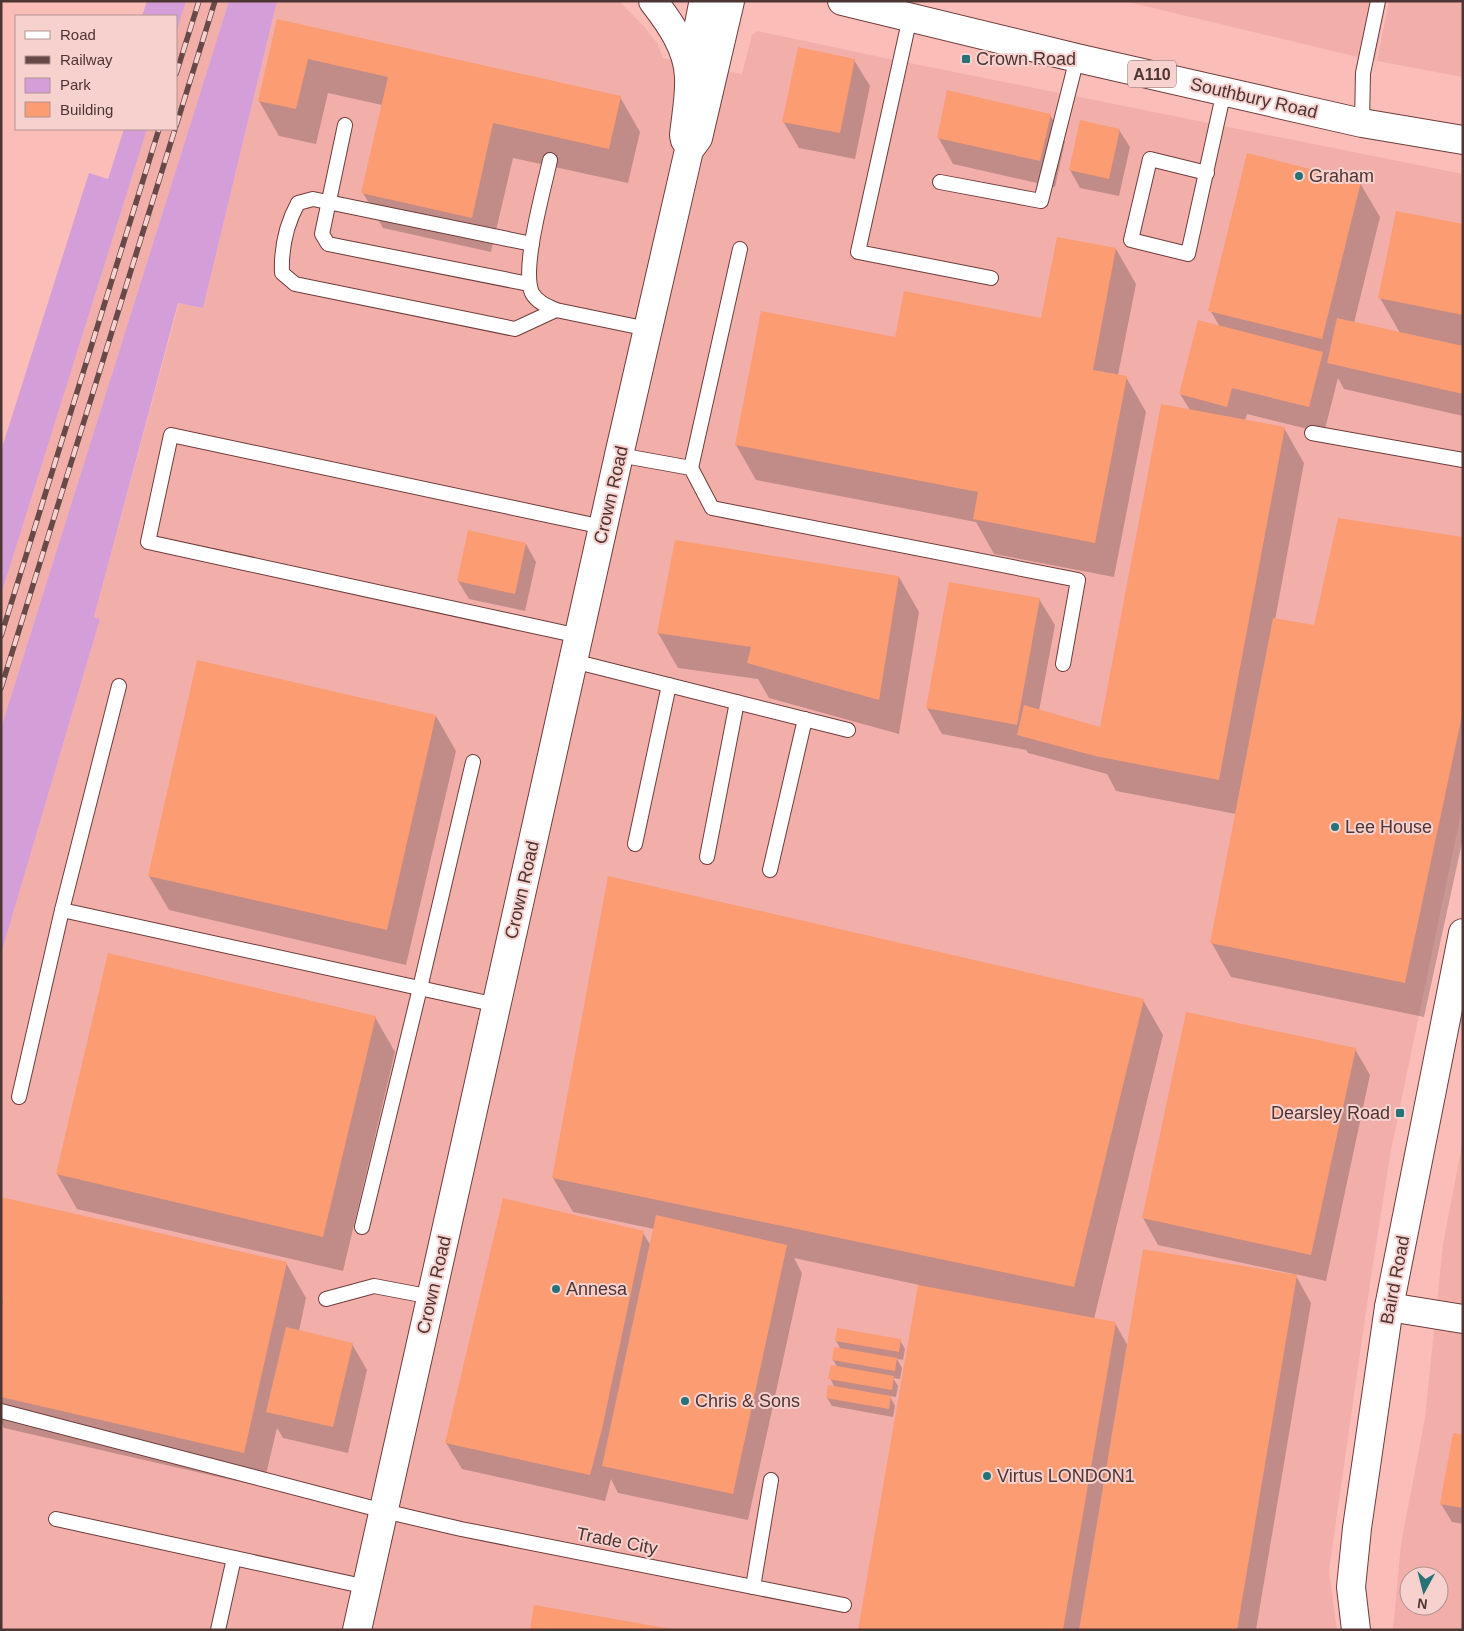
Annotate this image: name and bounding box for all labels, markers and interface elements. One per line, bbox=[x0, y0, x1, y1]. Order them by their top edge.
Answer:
legend bbox=[15, 15, 178, 130]
text: Road bbox=[60, 26, 96, 43]
place label: Crown Road bbox=[976, 49, 1076, 69]
text: Railway bbox=[60, 51, 113, 68]
marker: Crown Road bbox=[960, 53, 972, 65]
road number: A110 bbox=[1128, 61, 1176, 88]
street label: Southbury Road bbox=[1188, 74, 1320, 122]
text: Park bbox=[60, 76, 91, 93]
text: Building bbox=[60, 101, 113, 118]
place label: Graham bbox=[1309, 166, 1374, 186]
marker: Graham bbox=[1293, 170, 1305, 182]
street label: Crown Road bbox=[590, 444, 632, 546]
place label: Lee House bbox=[1345, 817, 1432, 837]
marker: Lee House bbox=[1329, 821, 1341, 833]
street label: Crown Road bbox=[501, 839, 543, 941]
place label: Dearsley Road bbox=[1271, 1103, 1390, 1123]
marker: Dearsley Road bbox=[1394, 1107, 1406, 1119]
street label: Crown Road bbox=[413, 1234, 455, 1336]
street label: Baird Road bbox=[1377, 1234, 1413, 1326]
place label: Annesa bbox=[566, 1279, 628, 1299]
marker: Annesa bbox=[550, 1283, 562, 1295]
place label: Chris & Sons bbox=[695, 1391, 800, 1411]
marker: Chris & Sons bbox=[679, 1395, 691, 1407]
place label: Virtus LONDON1 bbox=[997, 1466, 1135, 1486]
marker: Virtus LONDON1 bbox=[981, 1470, 993, 1482]
street label: Trade City bbox=[575, 1523, 659, 1559]
north arrow bbox=[1399, 1566, 1449, 1616]
text: N bbox=[1416, 1595, 1428, 1612]

